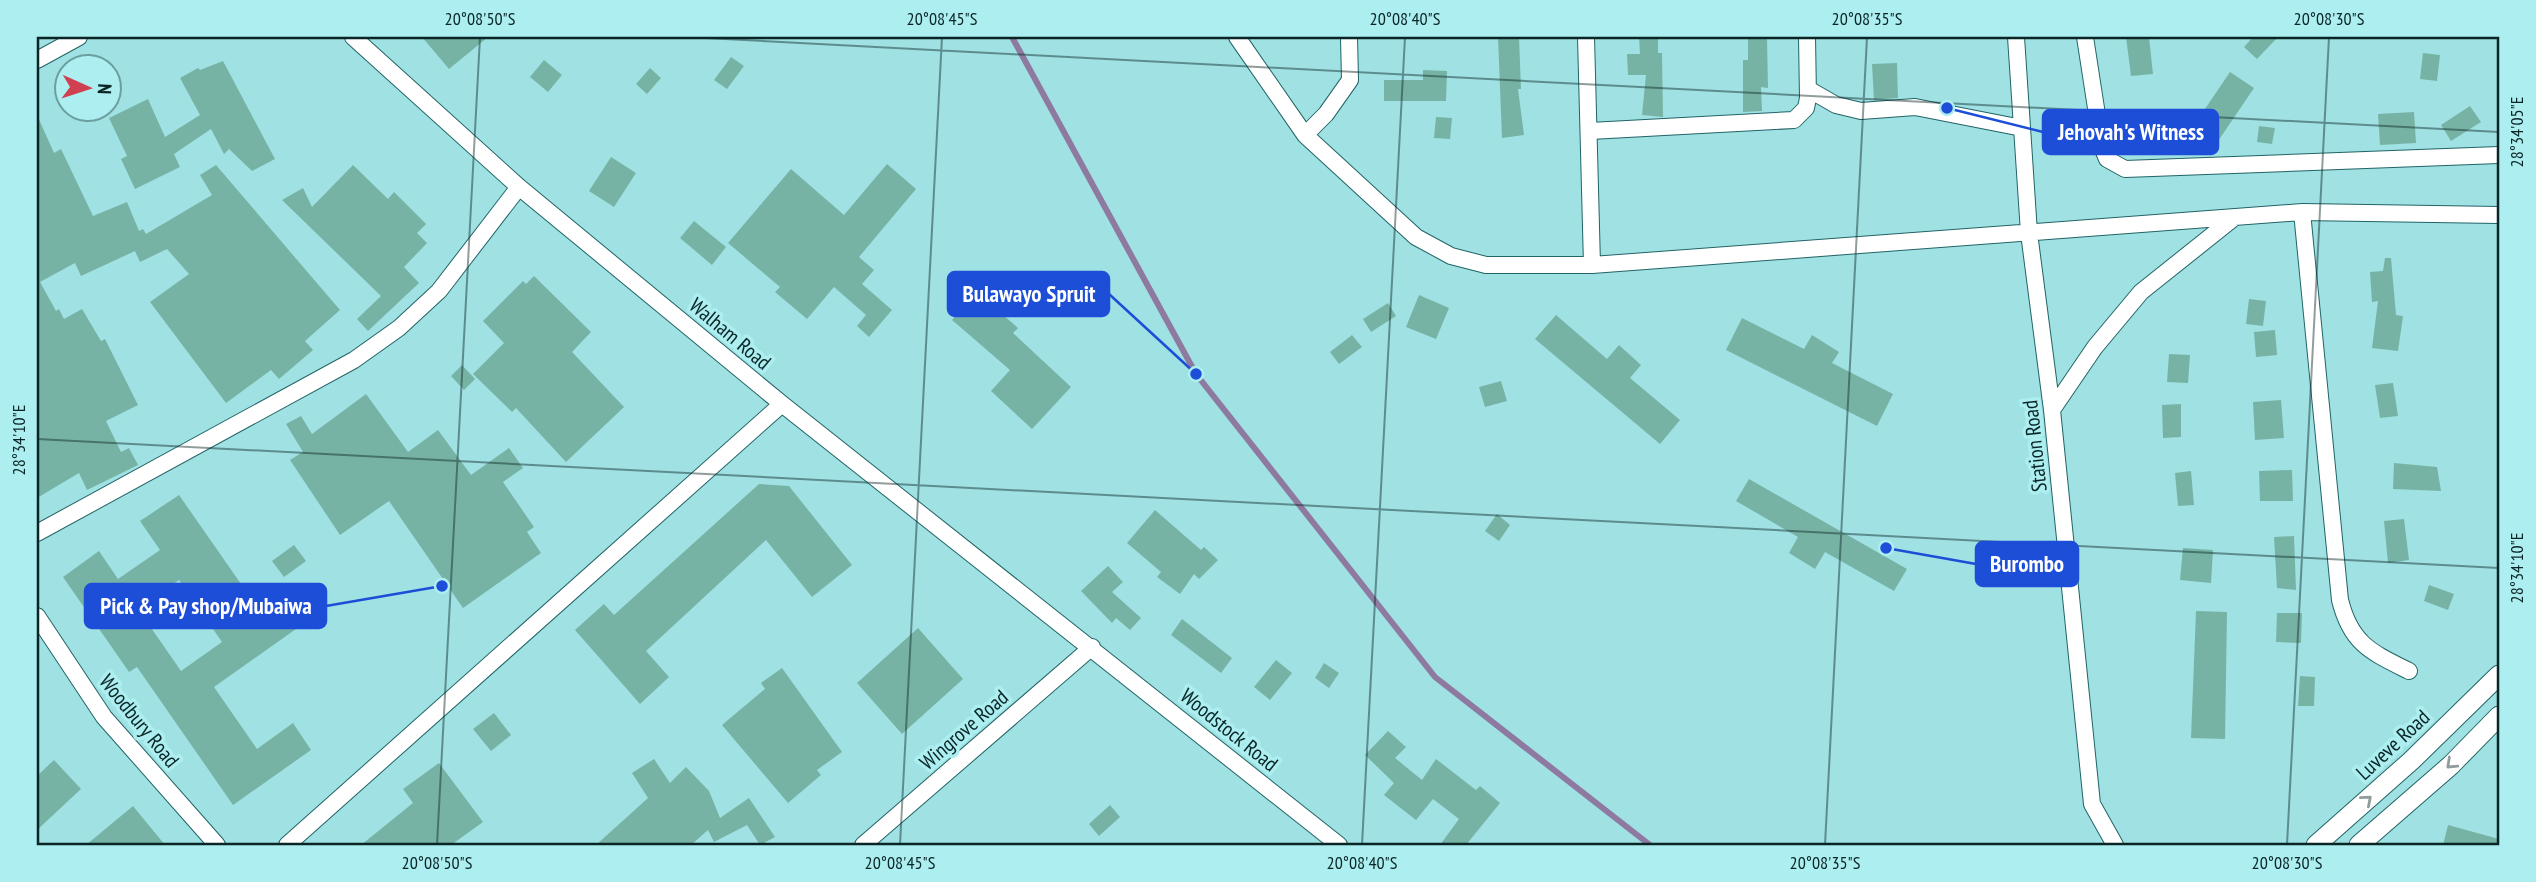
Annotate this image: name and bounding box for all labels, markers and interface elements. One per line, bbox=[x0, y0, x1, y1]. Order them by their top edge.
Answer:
text: 20°08'50"S bbox=[445, 7, 516, 30]
text: 20°08'45"S bbox=[907, 7, 978, 30]
text: 20°08'40"S bbox=[1370, 7, 1441, 30]
text: 20°08'35"S bbox=[1832, 7, 1903, 30]
text: 20°08'30"S bbox=[2294, 7, 2365, 30]
north arrow bbox=[52, 52, 122, 122]
text: N bbox=[93, 83, 117, 95]
text: 28°34'05"E bbox=[2505, 97, 2528, 167]
callout: Jehovah's Witness bbox=[2043, 110, 2218, 154]
text: Jehovah's Witness bbox=[2057, 117, 2204, 146]
callout: Bulawayo Spruit bbox=[948, 272, 1109, 316]
text: Bulawayo Spruit bbox=[962, 279, 1096, 308]
street label: Walham Road bbox=[684, 292, 777, 376]
street label: Station Road bbox=[2016, 399, 2053, 493]
text: 28°34'10"E bbox=[7, 405, 30, 475]
text: 28°34'10"E bbox=[2505, 533, 2528, 603]
callout: Burombo bbox=[1976, 542, 2078, 586]
text: Burombo bbox=[1990, 549, 2064, 578]
callout: Pick & Pay shop/Mubaiwa bbox=[85, 584, 326, 628]
text: Pick & Pay shop/Mubaiwa bbox=[100, 591, 312, 620]
street label: Woodbury Road bbox=[94, 669, 185, 773]
street label: Woodstock Road bbox=[1175, 682, 1284, 777]
street label: Wingrove Road bbox=[914, 684, 1014, 775]
street label: Luveve Road bbox=[2350, 704, 2435, 786]
one-way arrow bbox=[2446, 756, 2459, 768]
one-way arrow bbox=[2359, 796, 2372, 808]
text: 20°08'50"S bbox=[402, 851, 473, 874]
text: 20°08'45"S bbox=[865, 851, 936, 874]
text: 20°08'40"S bbox=[1327, 851, 1398, 874]
text: 20°08'35"S bbox=[1790, 851, 1861, 874]
text: 20°08'30"S bbox=[2252, 851, 2323, 874]

